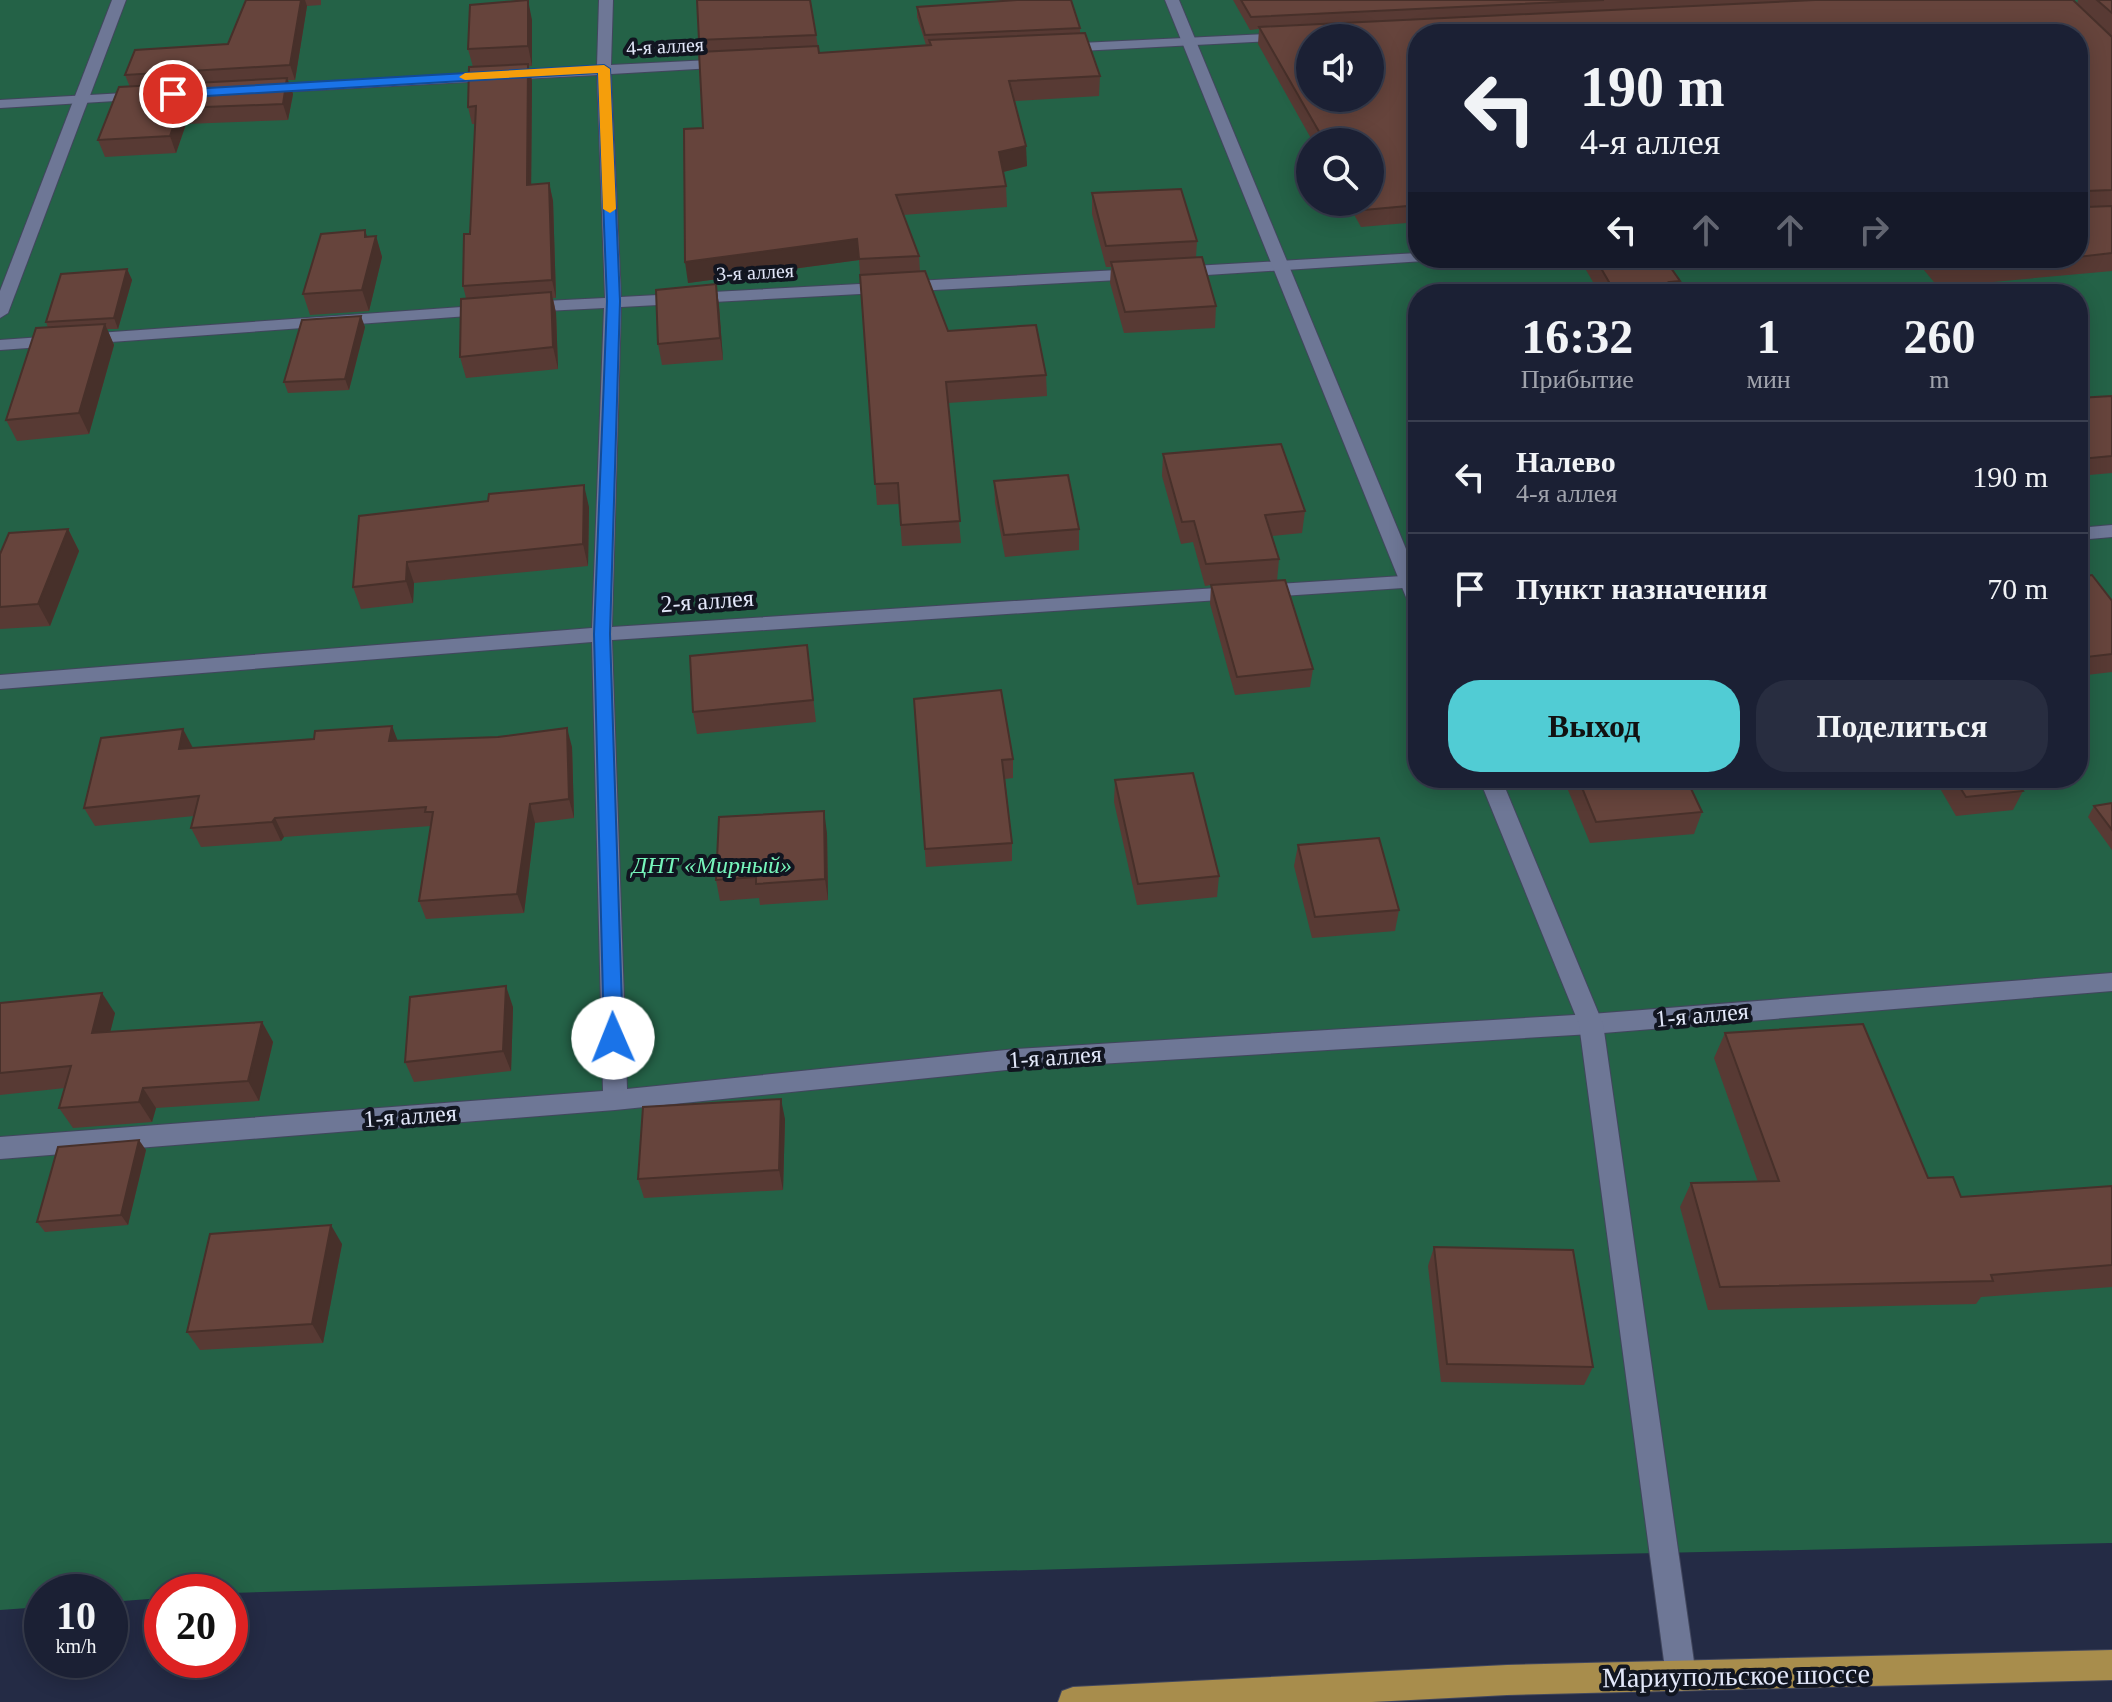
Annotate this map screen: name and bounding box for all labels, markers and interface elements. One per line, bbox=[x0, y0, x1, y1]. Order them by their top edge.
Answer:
map controls bbox=[1296, 24, 1384, 216]
button: sound bbox=[1296, 24, 1384, 112]
street label: 4-я аллея bbox=[626, 33, 704, 59]
icon: left bbox=[1448, 56, 1552, 160]
text: 190 m bbox=[1580, 56, 1725, 118]
pin bbox=[139, 60, 207, 128]
icon: arrive bbox=[151, 72, 195, 116]
text: 4-я аллея bbox=[1580, 122, 1720, 162]
button: search bbox=[1296, 128, 1384, 216]
icon: left bbox=[1600, 208, 1644, 252]
icon: ahead bbox=[1684, 208, 1728, 252]
icon: ahead bbox=[1768, 208, 1812, 252]
icon: right bbox=[1852, 208, 1896, 252]
street label: 3-я аллея bbox=[716, 259, 794, 285]
text: 16:32 bbox=[1521, 310, 1633, 363]
text: 1 bbox=[1757, 310, 1781, 363]
text: 260 bbox=[1903, 310, 1975, 363]
text: Прибытие bbox=[1521, 365, 1634, 394]
text: мин bbox=[1746, 365, 1791, 394]
text: m bbox=[1929, 365, 1949, 394]
text: Налево bbox=[1516, 445, 1616, 478]
icon: left bbox=[1448, 455, 1492, 499]
text: 190 m bbox=[1972, 460, 2048, 493]
text: 4-я аллея bbox=[1516, 479, 1617, 508]
icon: arrive bbox=[1448, 567, 1492, 611]
text: Пункт назначения bbox=[1516, 572, 1768, 605]
text: 70 m bbox=[1987, 572, 2048, 605]
street label: 2-я аллея bbox=[659, 585, 755, 617]
button: Выход bbox=[1448, 680, 1740, 772]
button: Поделиться bbox=[1756, 680, 2048, 772]
park label: ДНТ «Мирный» bbox=[630, 852, 792, 878]
position arrow bbox=[571, 996, 655, 1080]
street label: 1-я аллея bbox=[1654, 998, 1750, 1032]
street label: 1-я аллея bbox=[1007, 1041, 1103, 1073]
street label: 1-я аллея bbox=[362, 1100, 458, 1132]
speed limit sign: 20 bbox=[144, 1574, 248, 1678]
text: 10 bbox=[56, 1593, 96, 1638]
text: km/h bbox=[55, 1635, 97, 1657]
street label: Мариупольское шоссе bbox=[1602, 1658, 1870, 1693]

